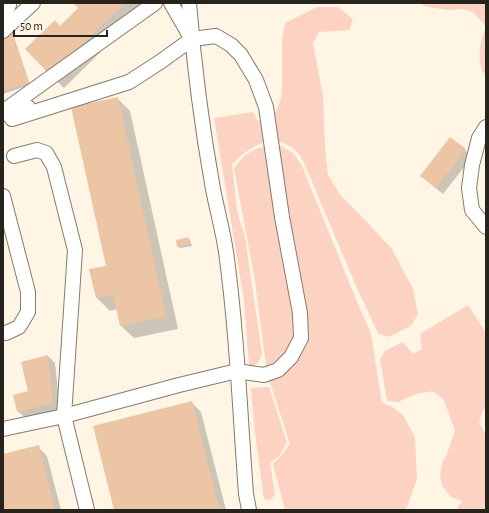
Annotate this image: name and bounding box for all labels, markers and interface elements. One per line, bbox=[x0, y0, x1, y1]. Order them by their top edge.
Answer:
scale bar bbox=[14, 12, 107, 38]
text: 50 m bbox=[20, 20, 43, 32]

